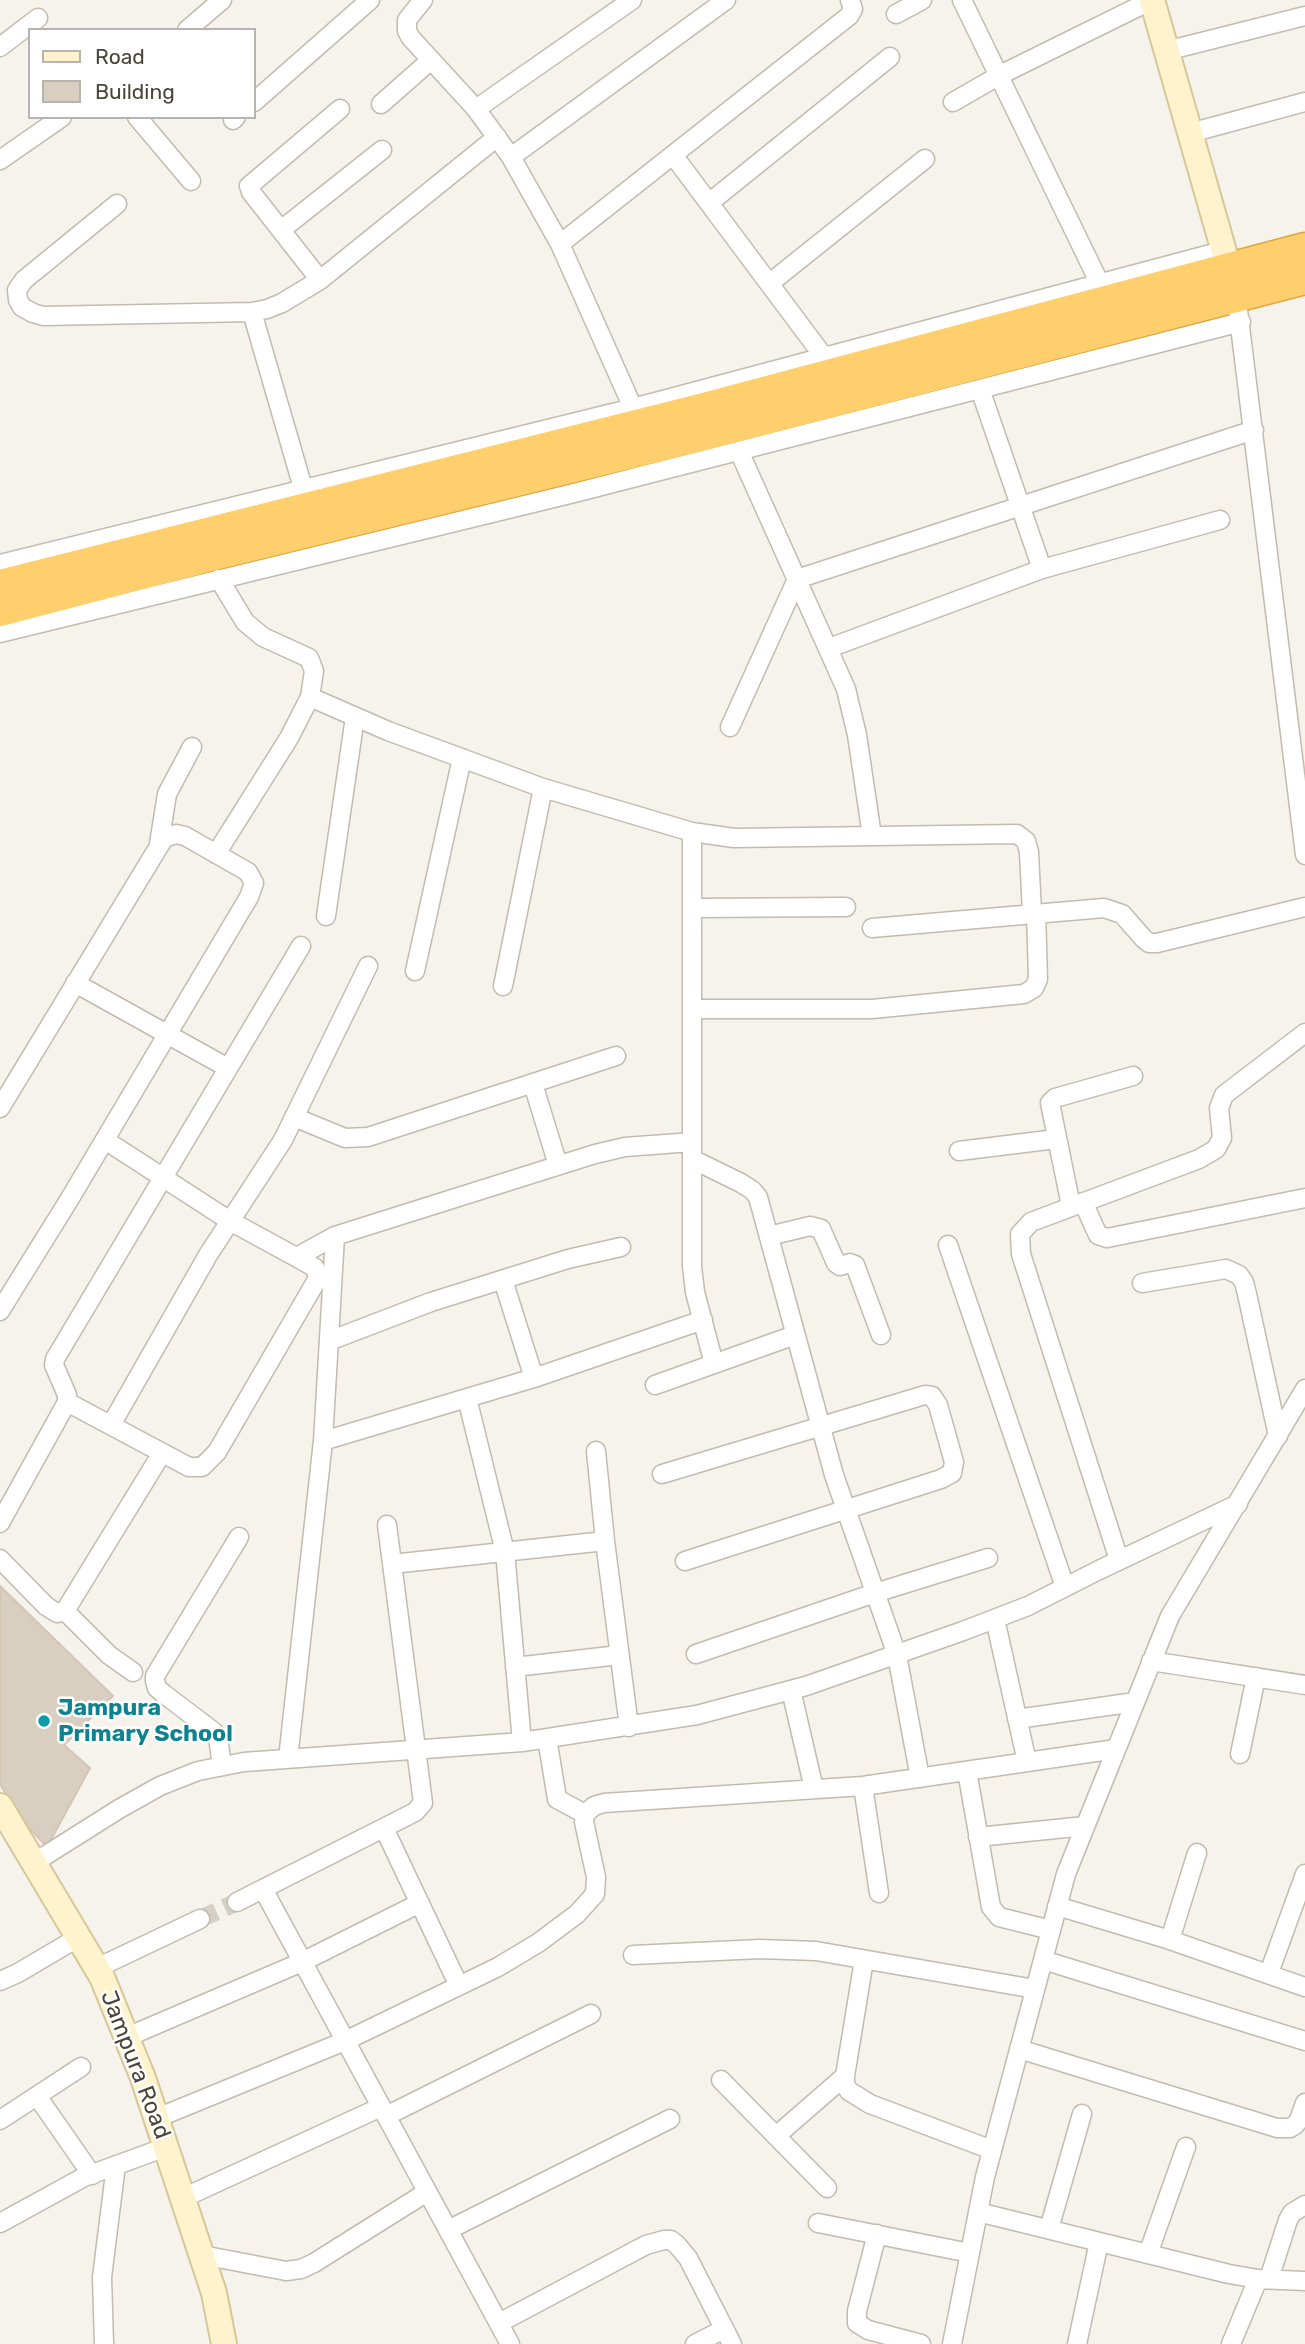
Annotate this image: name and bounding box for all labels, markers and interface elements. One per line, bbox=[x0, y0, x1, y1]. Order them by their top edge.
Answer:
legend bbox=[28, 28, 256, 119]
text: Road bbox=[95, 44, 145, 69]
text: Building bbox=[95, 79, 175, 104]
place label: Jampura Primary School bbox=[58, 1694, 233, 1748]
marker: Jampura Primary School bbox=[36, 1713, 52, 1729]
street label: Jampura Road bbox=[94, 1987, 176, 2143]

